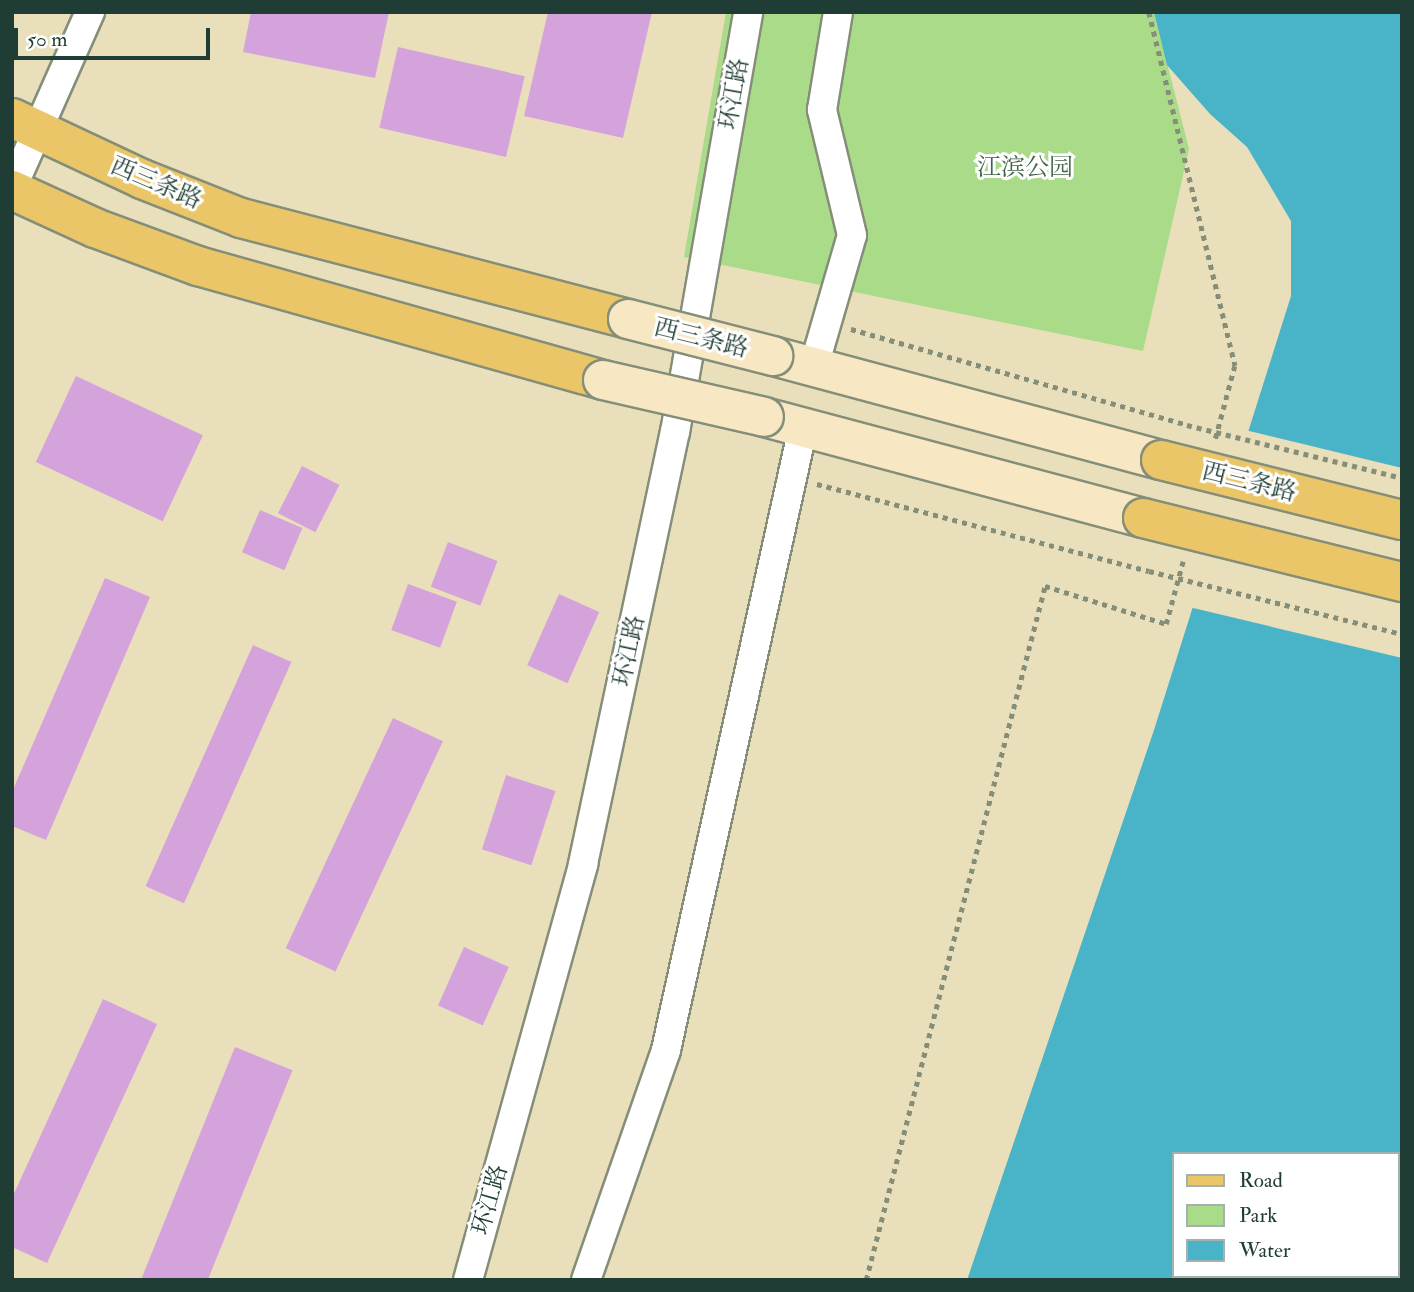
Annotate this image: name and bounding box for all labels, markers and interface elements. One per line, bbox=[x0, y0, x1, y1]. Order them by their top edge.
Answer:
scale bar bbox=[18, 14, 214, 58]
text: 50 m bbox=[27, 26, 68, 53]
street label: 环江路 bbox=[714, 56, 754, 132]
street label: 西三条路 bbox=[106, 151, 206, 215]
park label: 江滨公园 bbox=[977, 154, 1073, 182]
street label: 西三条路 bbox=[651, 312, 751, 364]
street label: 西三条路 bbox=[1199, 456, 1299, 508]
street label: 环江路 bbox=[607, 613, 651, 689]
legend bbox=[1172, 1152, 1400, 1278]
street label: 环江路 bbox=[466, 1161, 514, 1239]
text: Road bbox=[1239, 1167, 1283, 1194]
text: Park bbox=[1239, 1202, 1277, 1229]
text: Water bbox=[1239, 1237, 1291, 1264]

